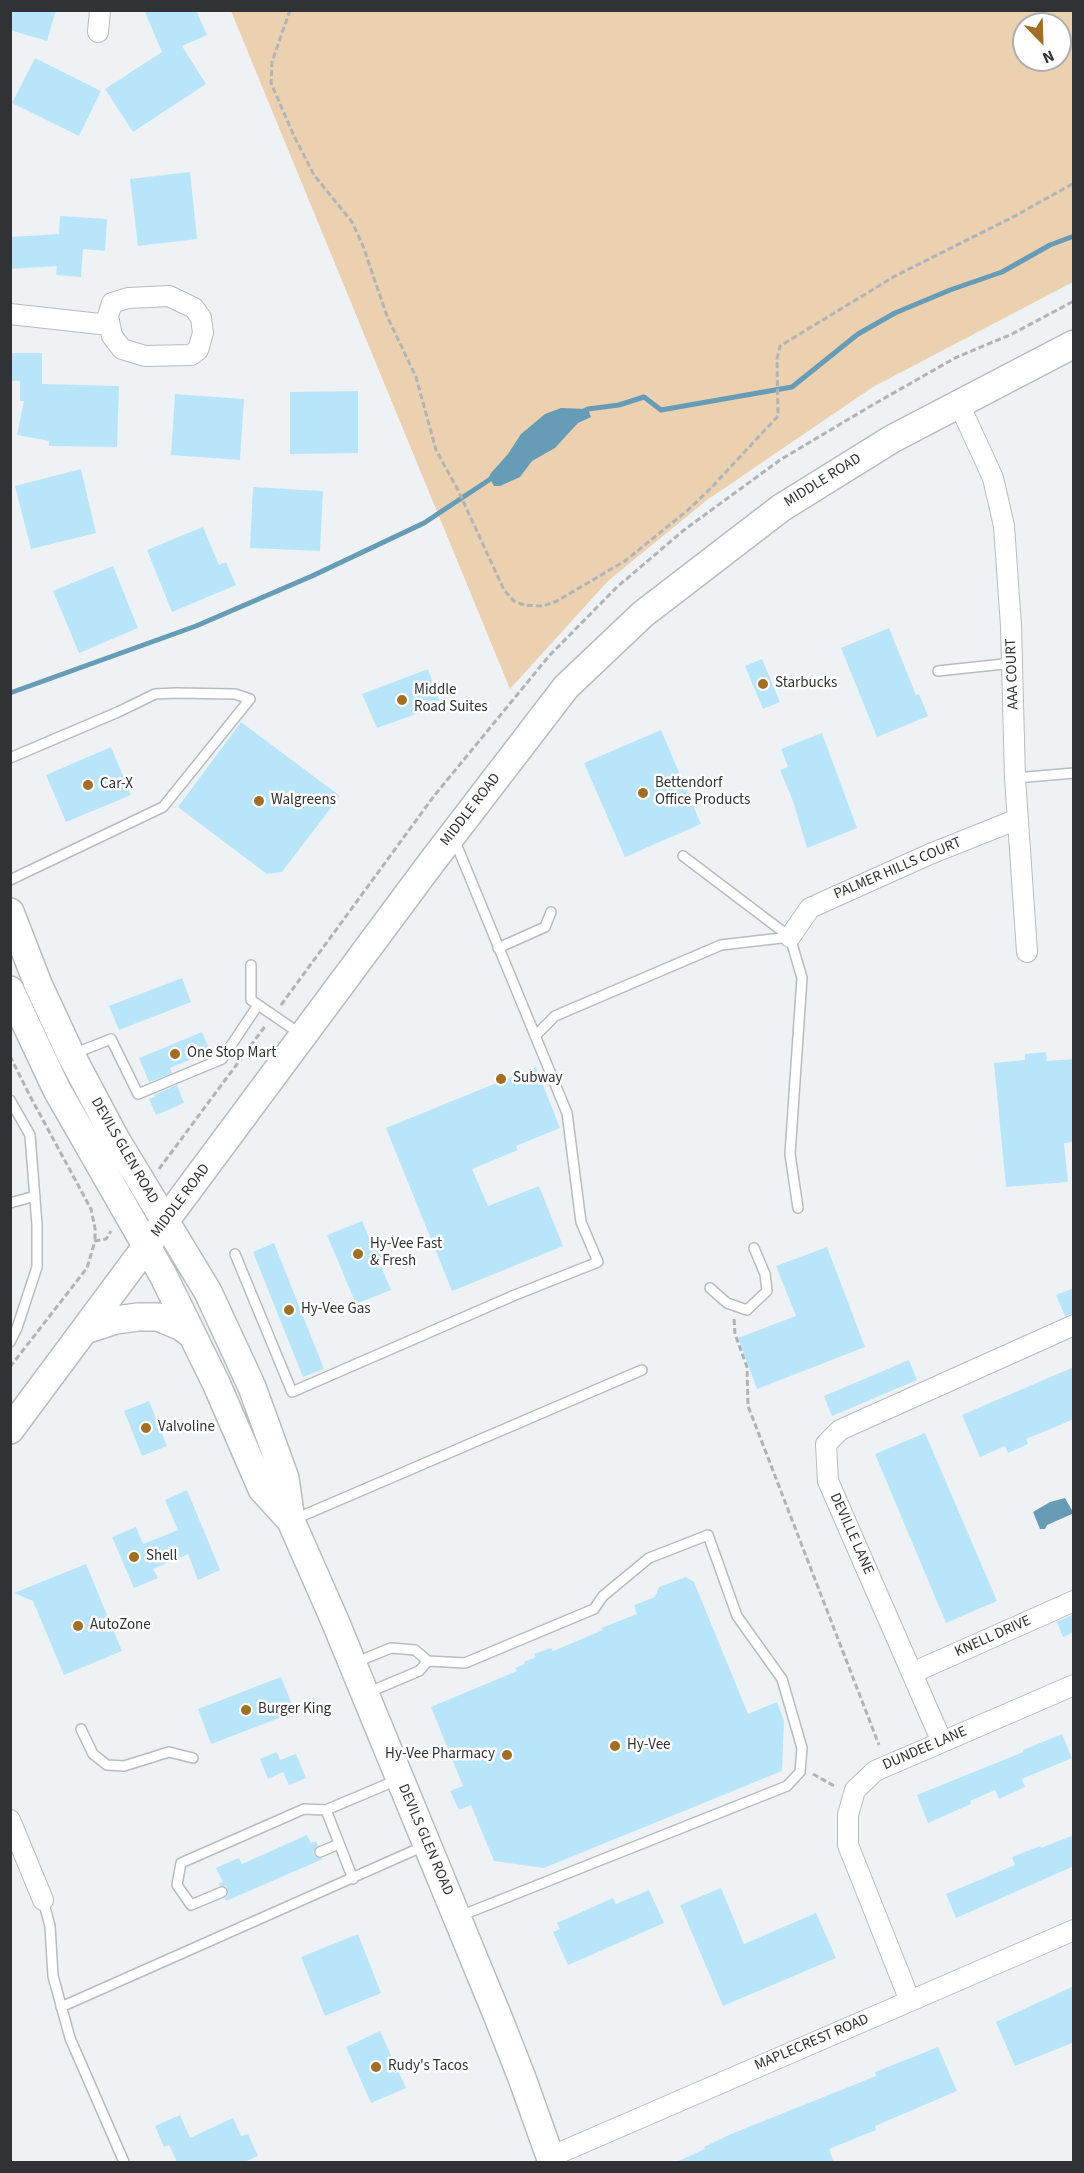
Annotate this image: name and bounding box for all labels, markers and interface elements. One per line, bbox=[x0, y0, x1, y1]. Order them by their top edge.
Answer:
north arrow bbox=[1012, 12, 1072, 72]
text: N bbox=[1039, 45, 1057, 69]
street label: MIDDLE ROAD bbox=[781, 450, 865, 512]
street label: AAA COURT bbox=[1003, 638, 1023, 710]
place label: Starbucks bbox=[775, 675, 837, 693]
marker: Starbucks bbox=[756, 677, 770, 691]
place label: Middle Road Suites bbox=[414, 682, 488, 717]
marker: Middle Road Suites bbox=[395, 693, 409, 707]
street label: MIDDLE ROAD bbox=[437, 770, 505, 850]
place label: Bettendorf Office Products bbox=[655, 775, 750, 810]
place label: Car-X bbox=[100, 776, 133, 794]
marker: Car-X bbox=[81, 778, 95, 792]
marker: Bettendorf Office Products bbox=[636, 786, 650, 800]
place label: Walgreens bbox=[271, 792, 336, 810]
marker: Walgreens bbox=[252, 794, 266, 808]
street label: PALMER HILLS COURT bbox=[832, 834, 964, 904]
place label: One Stop Mart bbox=[187, 1045, 276, 1063]
marker: One Stop Mart bbox=[168, 1047, 182, 1061]
place label: Subway bbox=[513, 1070, 563, 1088]
marker: Subway bbox=[494, 1072, 508, 1086]
street label: DEVILS GLEN ROAD bbox=[86, 1095, 162, 1207]
street label: MIDDLE ROAD bbox=[148, 1161, 214, 1241]
place label: Hy-Vee Fast & Fresh bbox=[370, 1236, 442, 1271]
marker: Hy-Vee Fast & Fresh bbox=[351, 1247, 365, 1261]
place label: Hy-Vee Gas bbox=[301, 1301, 371, 1319]
marker: Hy-Vee Gas bbox=[282, 1303, 296, 1317]
place label: Valvoline bbox=[158, 1419, 215, 1437]
marker: Valvoline bbox=[139, 1421, 153, 1435]
street label: DEVILLE LANE bbox=[825, 1490, 877, 1578]
place label: Shell bbox=[146, 1548, 177, 1566]
marker: Shell bbox=[127, 1550, 141, 1564]
street label: KNELL DRIVE bbox=[952, 1612, 1034, 1662]
place label: AutoZone bbox=[90, 1617, 151, 1635]
marker: AutoZone bbox=[71, 1619, 85, 1633]
place label: Burger King bbox=[258, 1701, 331, 1719]
marker: Burger King bbox=[239, 1703, 253, 1717]
street label: DUNDEE LANE bbox=[880, 1723, 970, 1775]
place label: Hy-Vee bbox=[627, 1737, 671, 1755]
marker: Hy-Vee bbox=[608, 1739, 622, 1753]
place label: Hy-Vee Pharmacy bbox=[385, 1746, 495, 1764]
marker: Hy-Vee Pharmacy bbox=[500, 1748, 514, 1762]
street label: DEVILS GLEN ROAD bbox=[393, 1781, 457, 1899]
street label: MAPLECREST ROAD bbox=[752, 2011, 872, 2075]
place label: Rudy's Tacos bbox=[388, 2058, 468, 2076]
marker: Rudy's Tacos bbox=[369, 2060, 383, 2074]

